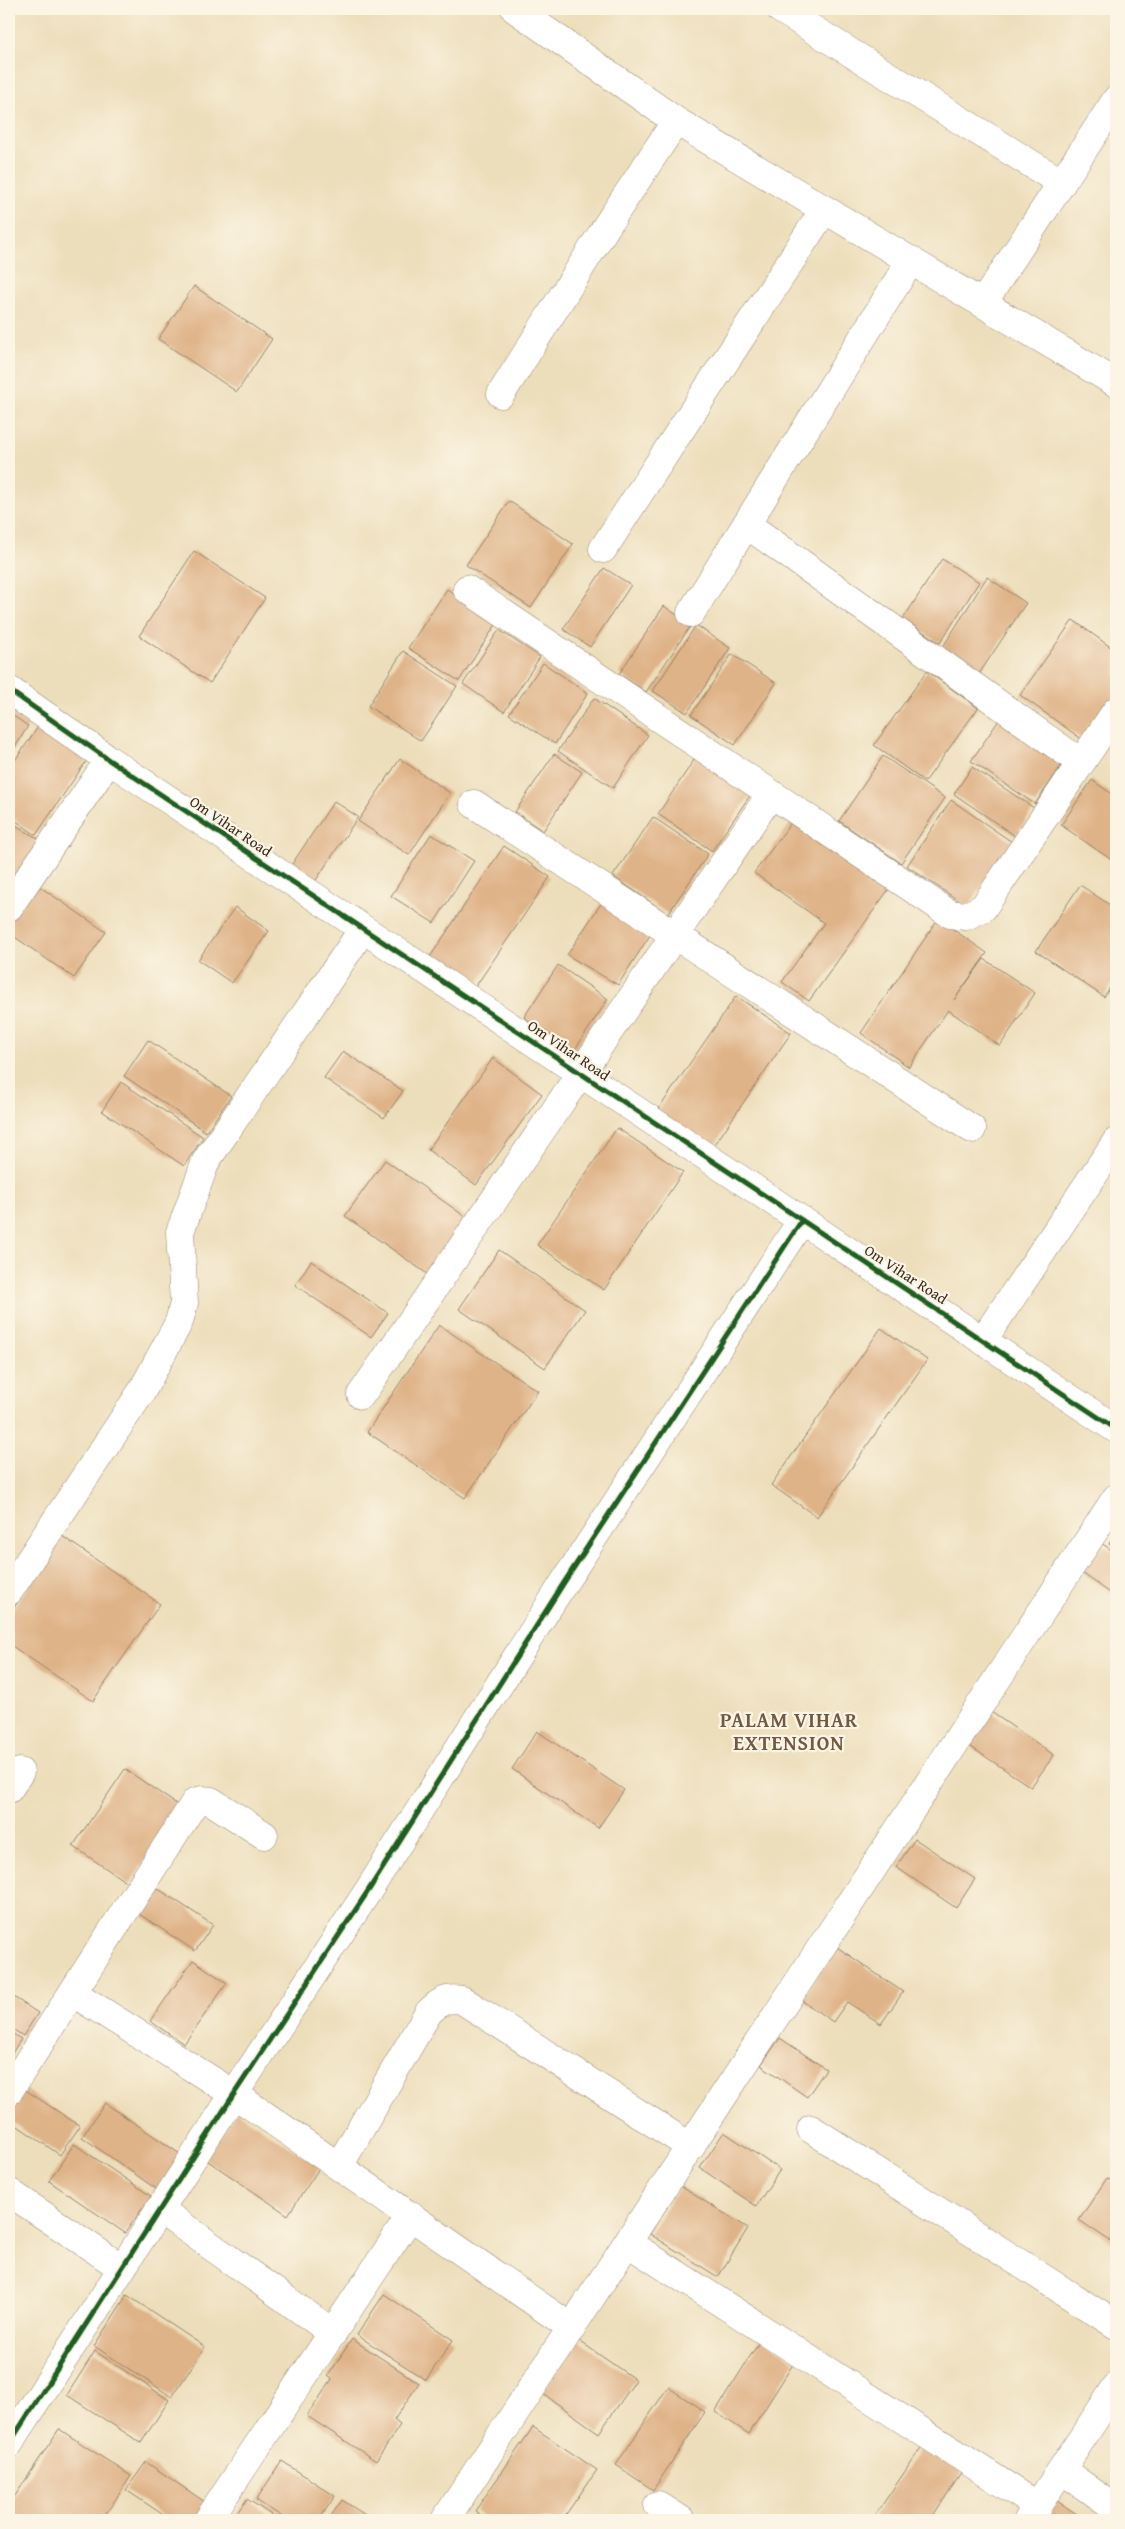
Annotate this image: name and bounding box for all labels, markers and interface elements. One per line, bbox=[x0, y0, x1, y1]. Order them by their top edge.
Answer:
street label: Om Vihar Road bbox=[186, 791, 276, 861]
street label: Om Vihar Road bbox=[524, 1015, 614, 1085]
street label: Om Vihar Road bbox=[860, 1239, 952, 1309]
district label: PALAM VIHAR EXTENSION bbox=[720, 1705, 858, 1757]

